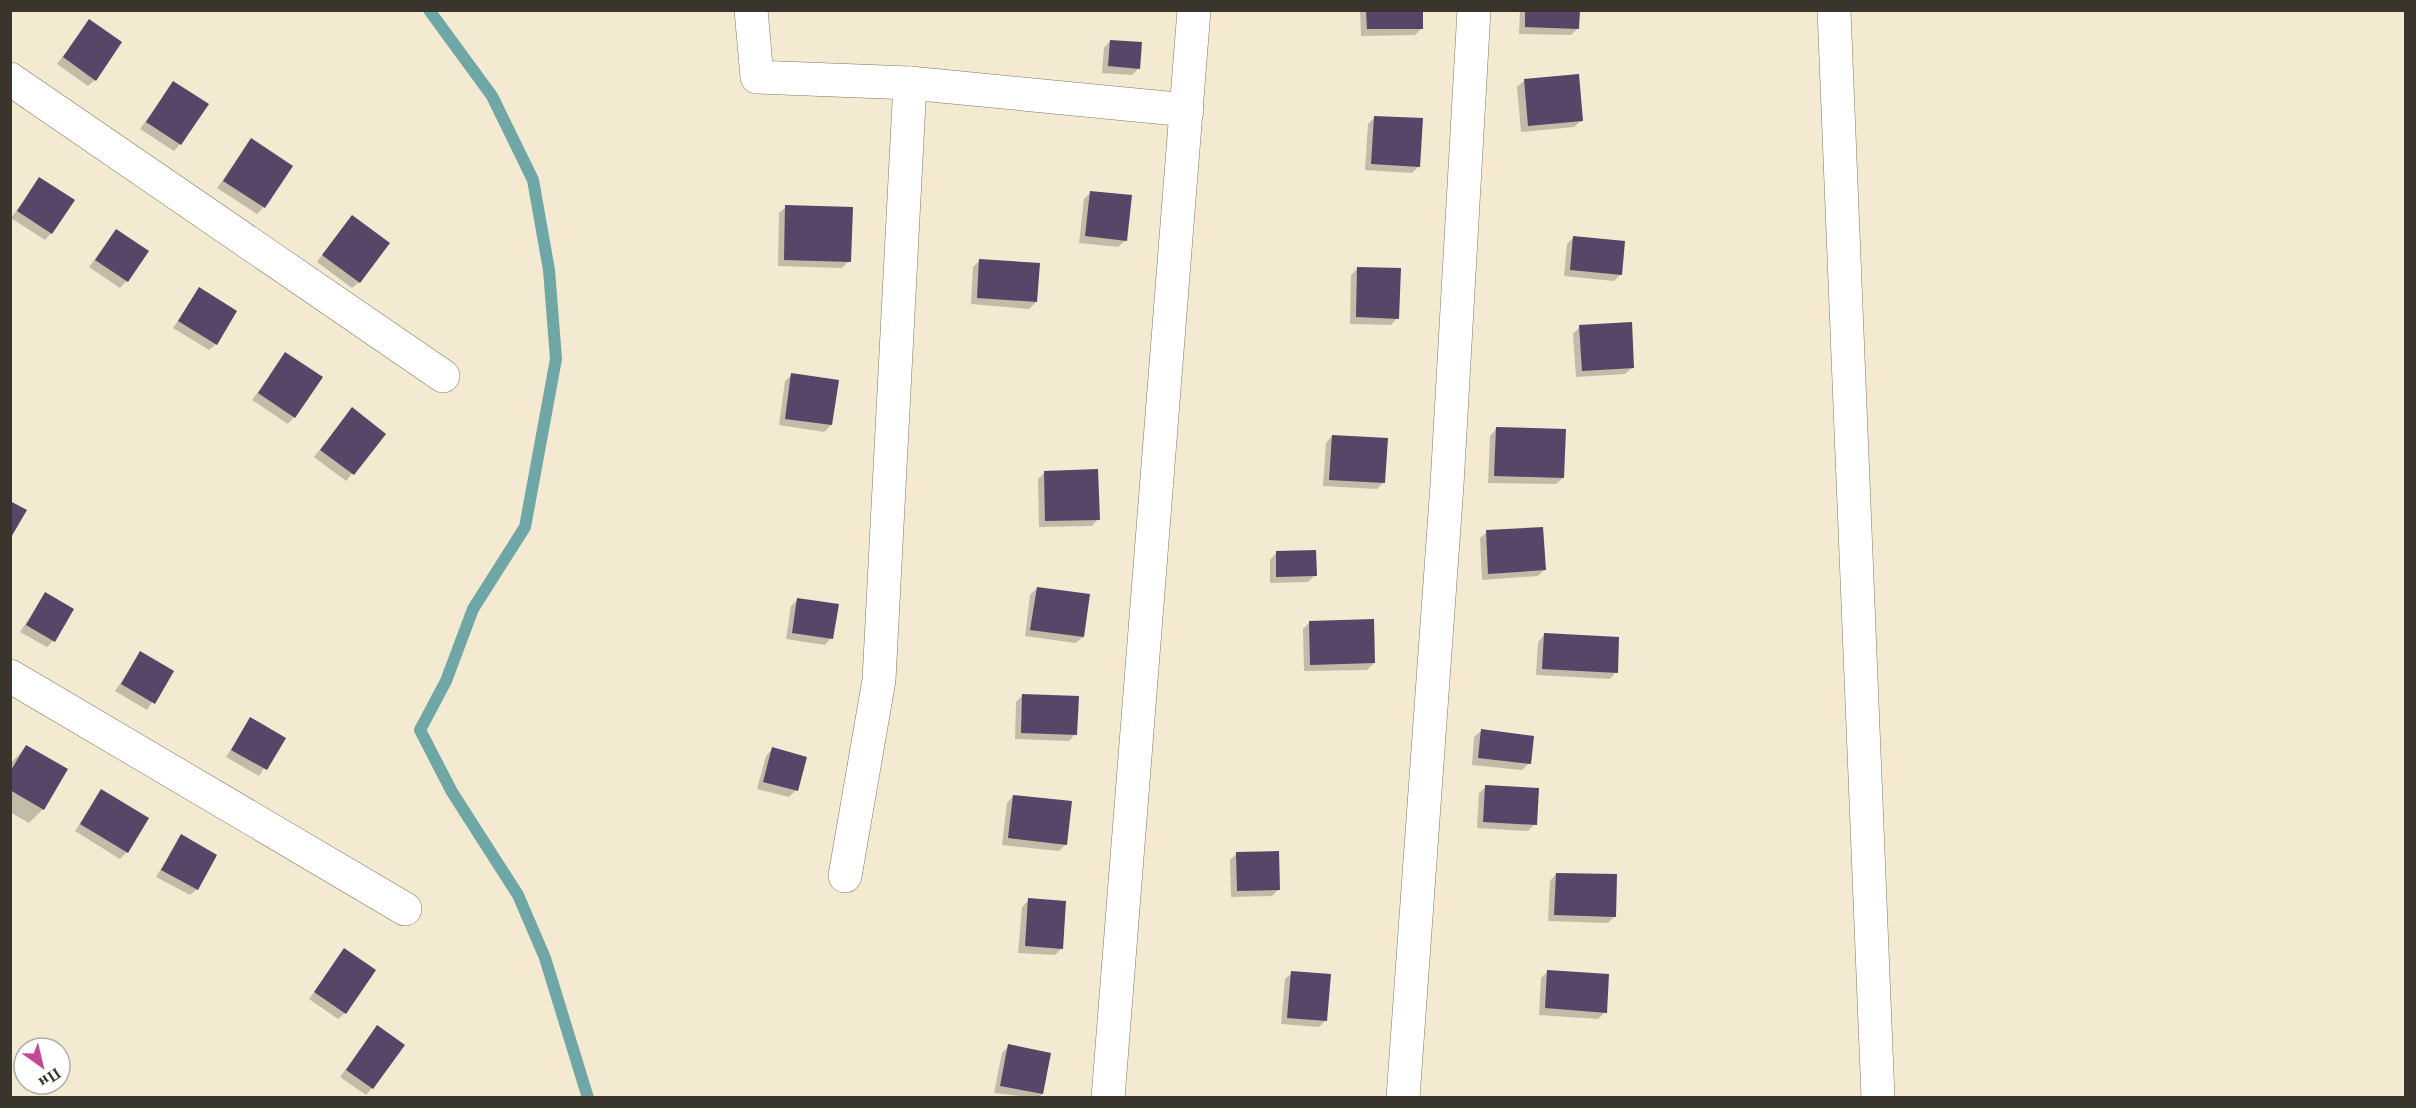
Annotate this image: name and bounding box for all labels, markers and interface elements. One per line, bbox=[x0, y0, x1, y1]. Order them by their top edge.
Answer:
north arrow bbox=[12, 1036, 72, 1096]
text: Пн bbox=[34, 1061, 66, 1094]

